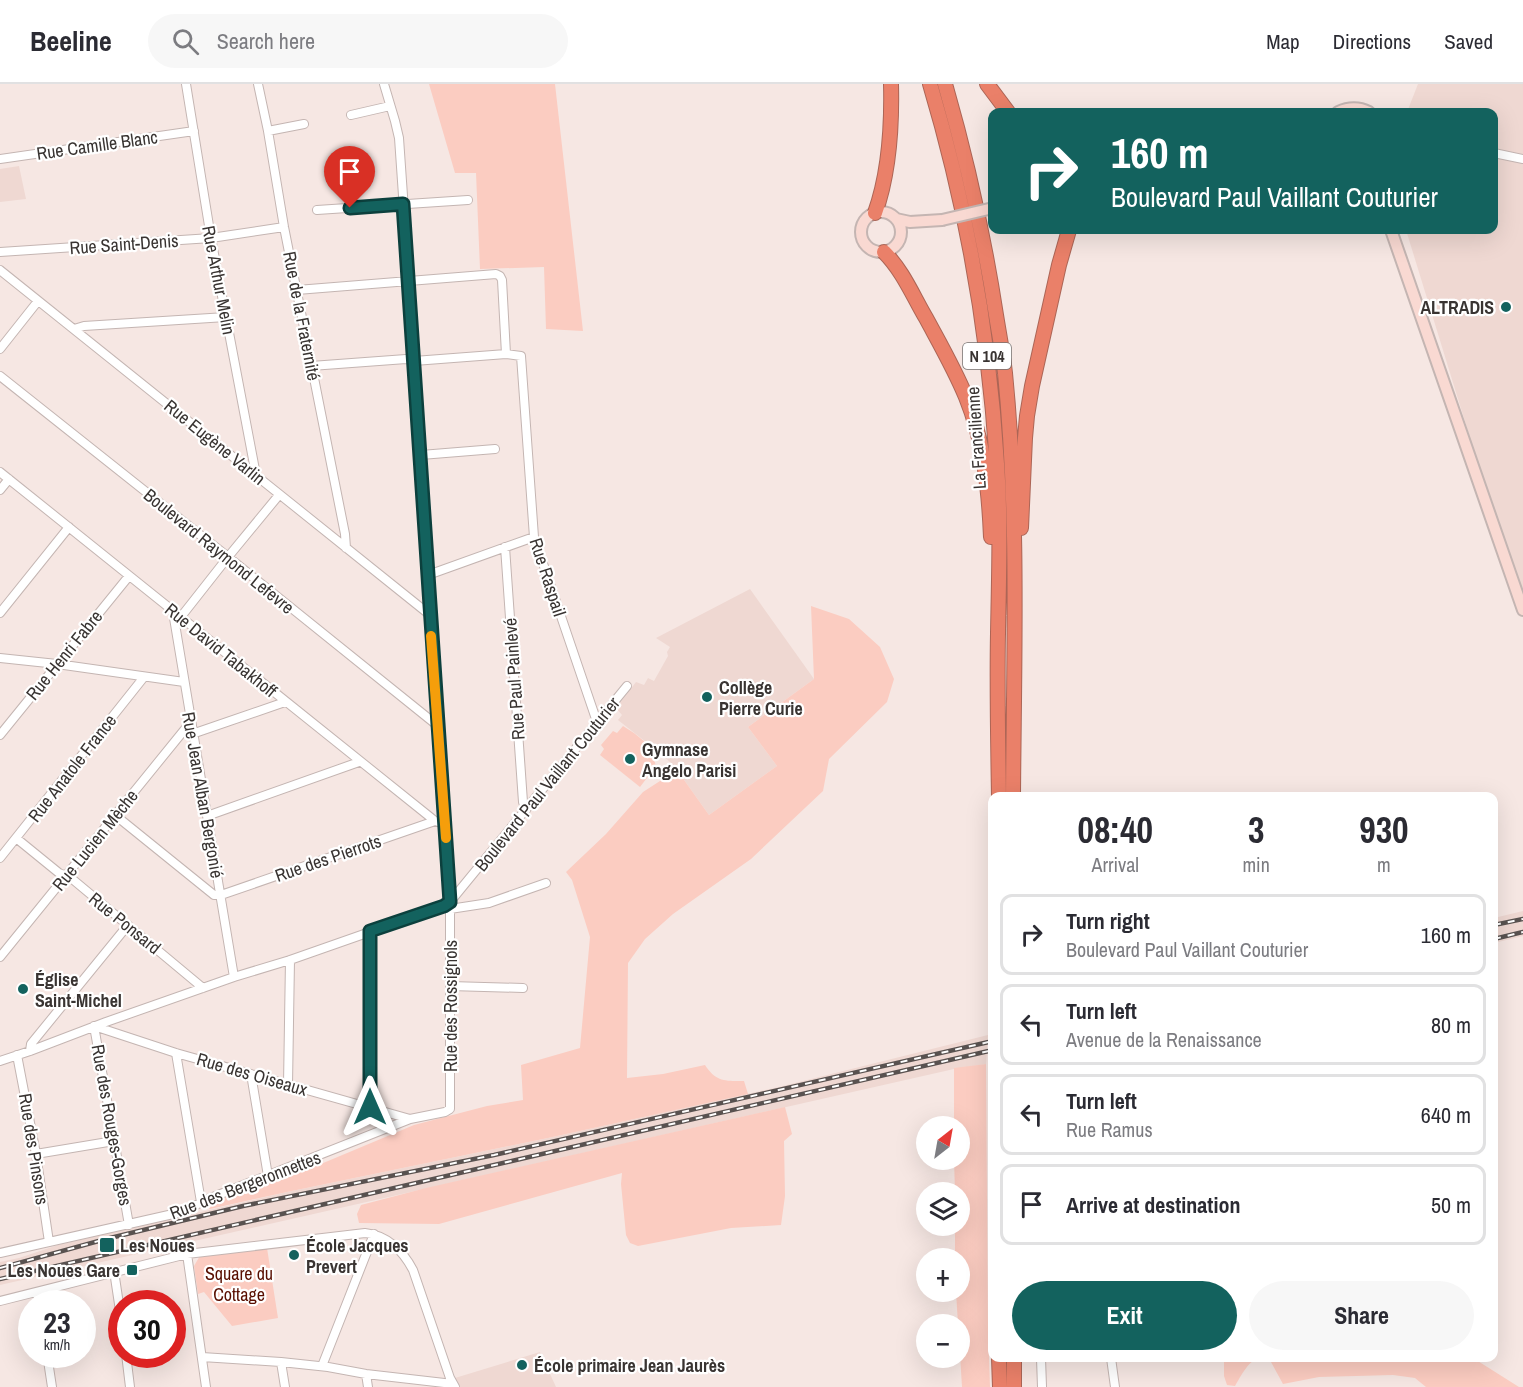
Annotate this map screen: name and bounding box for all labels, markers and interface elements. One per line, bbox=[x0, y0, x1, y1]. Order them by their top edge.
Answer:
search box bbox=[148, 14, 568, 68]
text: Beeline bbox=[30, 22, 112, 60]
icon: search bbox=[169, 25, 202, 58]
text: Search here bbox=[217, 26, 315, 56]
text: Map bbox=[1266, 27, 1300, 56]
text: Directions bbox=[1333, 27, 1411, 56]
text: Saved bbox=[1444, 27, 1493, 56]
street label: Rue Camille Blanc bbox=[35, 124, 159, 166]
text: 160 m bbox=[1111, 125, 1209, 181]
icon: right bbox=[1012, 132, 1090, 210]
pin bbox=[324, 146, 375, 208]
icon: arrive bbox=[333, 155, 366, 188]
text: Boulevard Paul Vaillant Couturier bbox=[1111, 179, 1438, 215]
street label: Rue Arthur Melin bbox=[196, 223, 242, 337]
street label: Rue Saint-Denis bbox=[69, 228, 179, 260]
street label: Rue de la Fraternité bbox=[277, 249, 327, 383]
place label: ALTRADIS bbox=[1420, 295, 1494, 320]
marker: ALTRADIS bbox=[1499, 300, 1513, 314]
road number: N 104 bbox=[963, 343, 1011, 369]
street label: La Francilienne bbox=[960, 386, 992, 490]
street label: Rue Eugène Varlin bbox=[159, 393, 271, 491]
street label: Boulevard Raymond Lefevre bbox=[138, 482, 300, 620]
street label: Rue Raspail bbox=[524, 535, 572, 619]
street label: Rue David Tabakhoff bbox=[160, 597, 282, 703]
street label: Rue Henri Fabre bbox=[20, 605, 108, 705]
street label: Rue Paul Painlevé bbox=[497, 617, 531, 741]
place label: Collège Pierre Curie bbox=[719, 675, 803, 721]
marker: Collège Pierre Curie bbox=[700, 690, 714, 704]
street label: Boulevard Paul Vaillant Couturier bbox=[469, 691, 625, 877]
street label: Rue Anatole France bbox=[22, 709, 122, 827]
street label: Rue Jean Alban Bergonié bbox=[176, 710, 230, 880]
place label: Gymnase Angelo Parisi bbox=[642, 737, 736, 783]
marker: Gymnase Angelo Parisi bbox=[623, 752, 637, 766]
street label: Rue Lucien Mèche bbox=[46, 784, 144, 896]
text: 08:40 bbox=[1077, 806, 1153, 854]
text: 3 bbox=[1248, 806, 1264, 854]
text: 930 bbox=[1359, 806, 1409, 854]
street label: Rue des Pierrots bbox=[272, 828, 384, 888]
text: Arrival bbox=[1092, 851, 1139, 878]
text: min bbox=[1242, 851, 1270, 878]
text: m bbox=[1377, 851, 1391, 878]
street label: Rue Ponsard bbox=[84, 886, 166, 960]
text: Turn right bbox=[1066, 906, 1150, 936]
icon: right bbox=[1015, 918, 1048, 951]
text: 160 m bbox=[1421, 920, 1471, 950]
text: Boulevard Paul Vaillant Couturier bbox=[1066, 936, 1308, 963]
street label: Rue des Rossignols bbox=[438, 940, 463, 1072]
place label: Église Saint-Michel bbox=[35, 967, 122, 1013]
marker: Église Saint-Michel bbox=[16, 982, 30, 996]
text: Turn left bbox=[1066, 996, 1137, 1026]
icon: left bbox=[1015, 1008, 1048, 1041]
text: 80 m bbox=[1431, 1010, 1471, 1040]
text: Avenue de la Renaissance bbox=[1066, 1026, 1262, 1053]
street label: Rue des Rouges-Gorges bbox=[86, 1042, 138, 1208]
street label: Rue des Oiseaux bbox=[194, 1046, 311, 1102]
position arrow bbox=[338, 1075, 402, 1139]
text: Turn left bbox=[1066, 1086, 1137, 1116]
street label: Rue des Pinsons bbox=[13, 1092, 55, 1206]
icon: left bbox=[1015, 1098, 1048, 1131]
text: 640 m bbox=[1421, 1100, 1471, 1130]
north arrow bbox=[916, 1116, 970, 1170]
map controls bbox=[916, 1116, 970, 1368]
text: Rue Ramus bbox=[1066, 1116, 1153, 1143]
street label: Rue des Bergeronnettes bbox=[166, 1145, 324, 1225]
button: layers bbox=[916, 1182, 970, 1236]
icon: arrive bbox=[1015, 1188, 1048, 1221]
text: Arrive at destination bbox=[1066, 1190, 1240, 1220]
text: 50 m bbox=[1431, 1190, 1471, 1220]
place label: Les Noues bbox=[120, 1233, 195, 1258]
place label: École Jacques Prevert bbox=[306, 1233, 409, 1279]
marker: Les Noues bbox=[98, 1236, 116, 1254]
marker: École Jacques Prevert bbox=[287, 1248, 301, 1262]
button: + bbox=[916, 1248, 970, 1302]
place label: Les Noues Gare bbox=[8, 1258, 120, 1283]
park label: Square du Cottage bbox=[205, 1261, 273, 1307]
marker: Les Noues Gare bbox=[125, 1263, 139, 1277]
button: Exit bbox=[1012, 1281, 1237, 1350]
button: Share bbox=[1249, 1281, 1474, 1350]
speed limit sign: 30 bbox=[108, 1290, 186, 1368]
text: 23 bbox=[43, 1302, 71, 1342]
button: − bbox=[916, 1314, 970, 1368]
text: km/h bbox=[44, 1334, 70, 1355]
place label: École primaire Jean Jaurès bbox=[534, 1353, 725, 1378]
marker: École primaire Jean Jaurès bbox=[515, 1358, 529, 1372]

